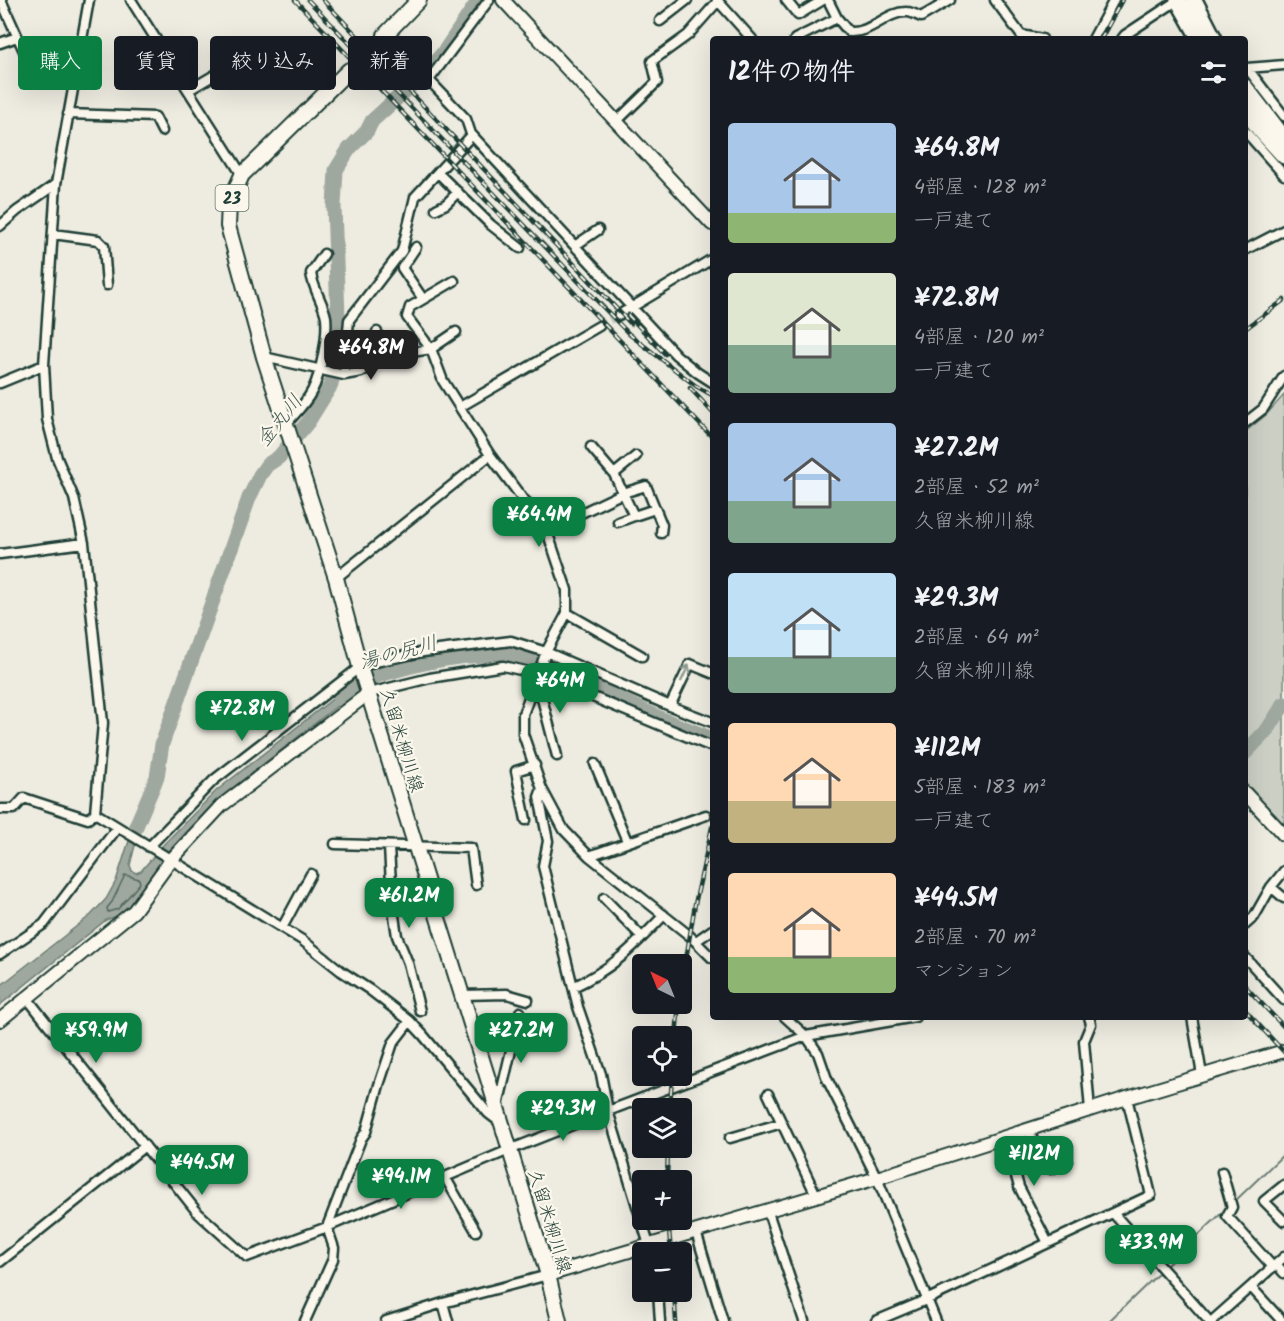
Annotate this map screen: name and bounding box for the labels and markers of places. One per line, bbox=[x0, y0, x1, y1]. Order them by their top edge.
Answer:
pin: ¥64.8M bbox=[322, 330, 420, 381]
pin: ¥64.4M bbox=[490, 497, 588, 548]
pin: ¥64M bbox=[524, 663, 596, 714]
pin: ¥72.8M bbox=[193, 691, 291, 742]
pin: ¥61.2M bbox=[360, 878, 458, 929]
pin: ¥59.9M bbox=[47, 1013, 145, 1064]
pin: ¥27.2M bbox=[472, 1013, 570, 1064]
pin: ¥29.3M bbox=[514, 1091, 612, 1142]
pin: ¥112M bbox=[992, 1136, 1076, 1187]
pin: ¥44.5M bbox=[153, 1145, 251, 1196]
pin: ¥94.1M bbox=[352, 1159, 450, 1210]
pin: ¥33.9M bbox=[1102, 1225, 1200, 1276]

